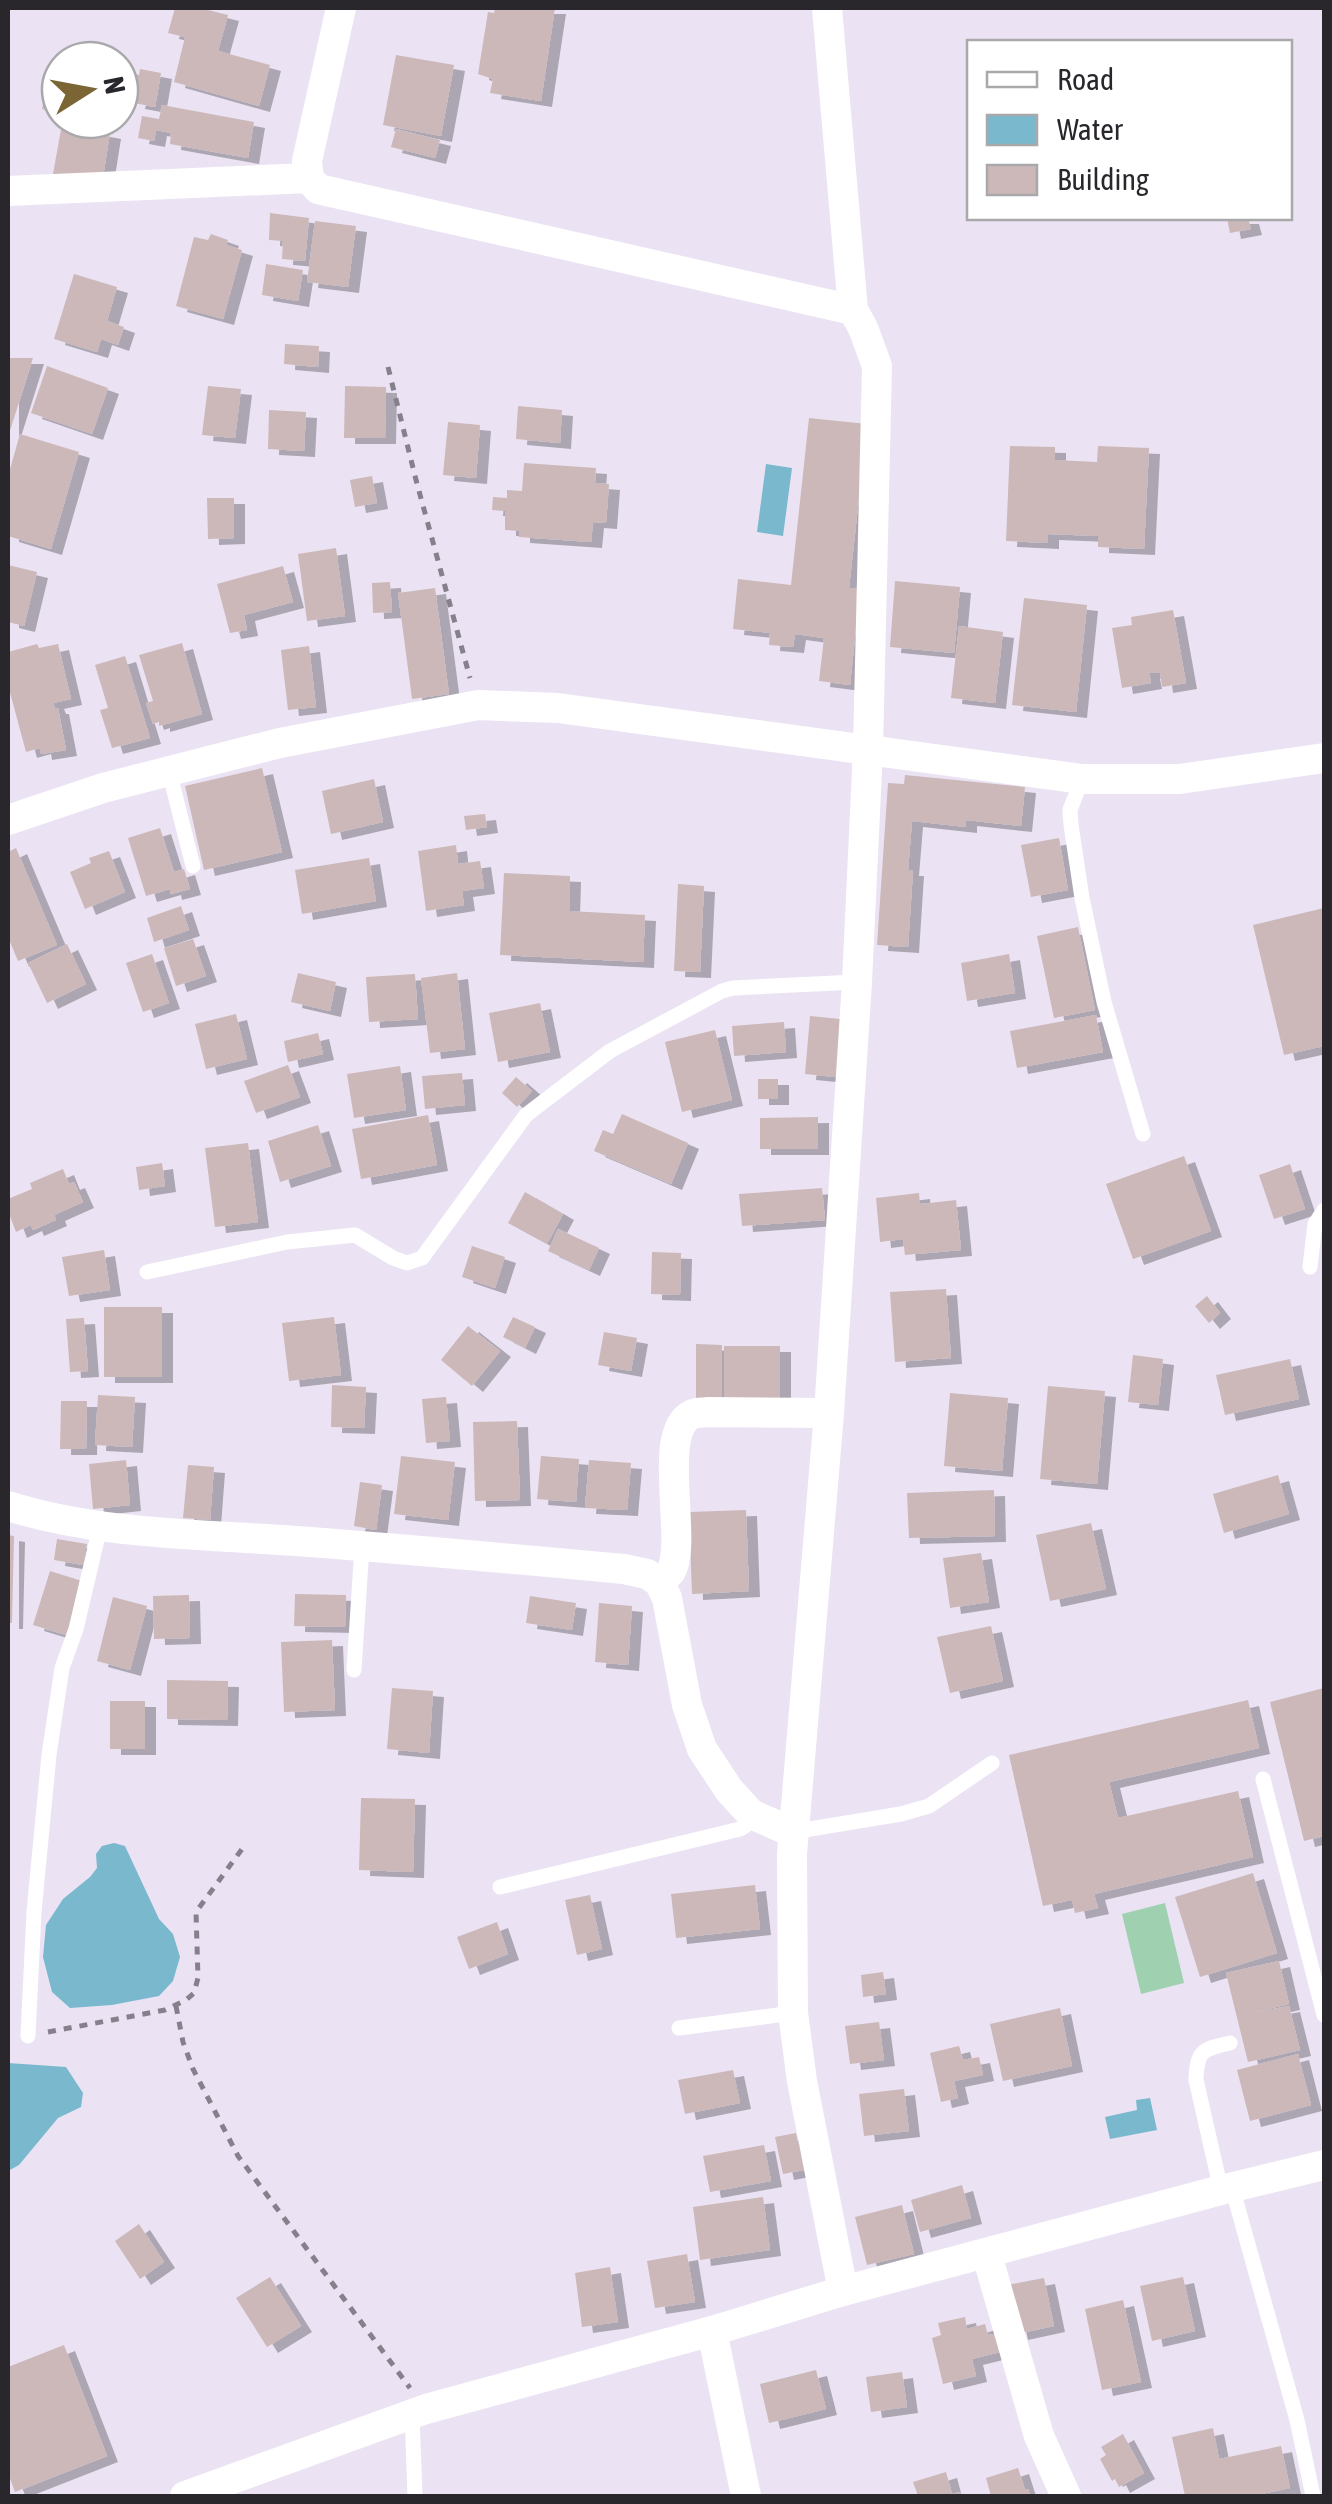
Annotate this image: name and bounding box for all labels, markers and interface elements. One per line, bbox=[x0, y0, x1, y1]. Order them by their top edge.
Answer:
north arrow bbox=[40, 40, 140, 140]
legend bbox=[967, 40, 1292, 220]
text: Road bbox=[1057, 62, 1114, 96]
text: N bbox=[97, 74, 132, 96]
text: Water bbox=[1057, 112, 1124, 146]
text: Building bbox=[1057, 162, 1149, 196]

